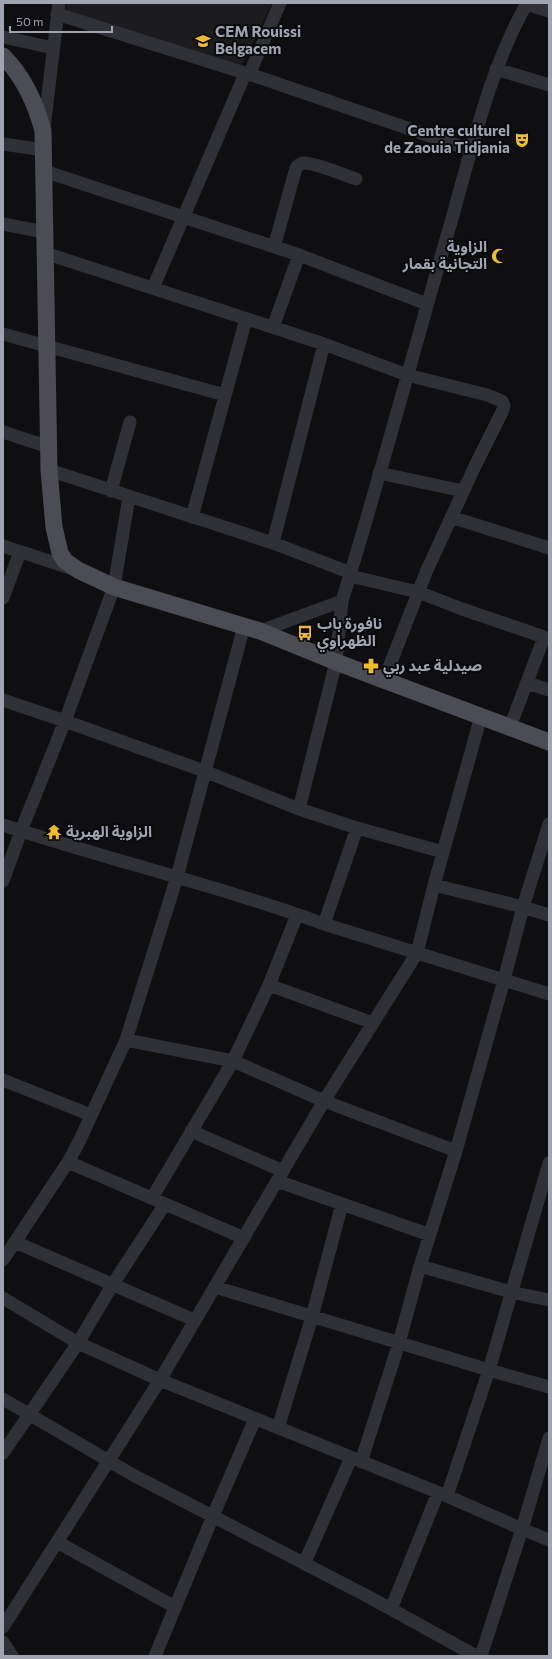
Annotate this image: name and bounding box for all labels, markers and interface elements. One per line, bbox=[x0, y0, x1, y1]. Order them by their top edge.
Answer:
scale bar bbox=[10, 8, 112, 34]
text: 50 m bbox=[16, 14, 44, 28]
place label: CEM Rouissi Belgacem bbox=[215, 22, 301, 57]
school or university icon: CEM Rouissi Belgacem bbox=[194, 32, 212, 50]
place label: Centre culturel de Zaouia Tidjania bbox=[384, 121, 510, 156]
theatre icon: Centre culturel de Zaouia Tidjania bbox=[513, 131, 531, 149]
place label: الزاوية التجانية بقمار bbox=[402, 237, 487, 273]
mosque icon: الزاوية التجانية بقمار bbox=[490, 247, 508, 265]
place label: نافورة باب الظهراوي bbox=[317, 614, 382, 652]
bus stop icon: نافورة باب الظهراوي bbox=[296, 624, 314, 642]
place label: صيدلية عبد ربي bbox=[383, 656, 482, 677]
pharmacy icon: صيدلية عبد ربي bbox=[362, 657, 380, 675]
place label: الزاوية الهبرية bbox=[66, 822, 152, 841]
temple icon: الزاوية الهبرية bbox=[45, 823, 63, 841]

